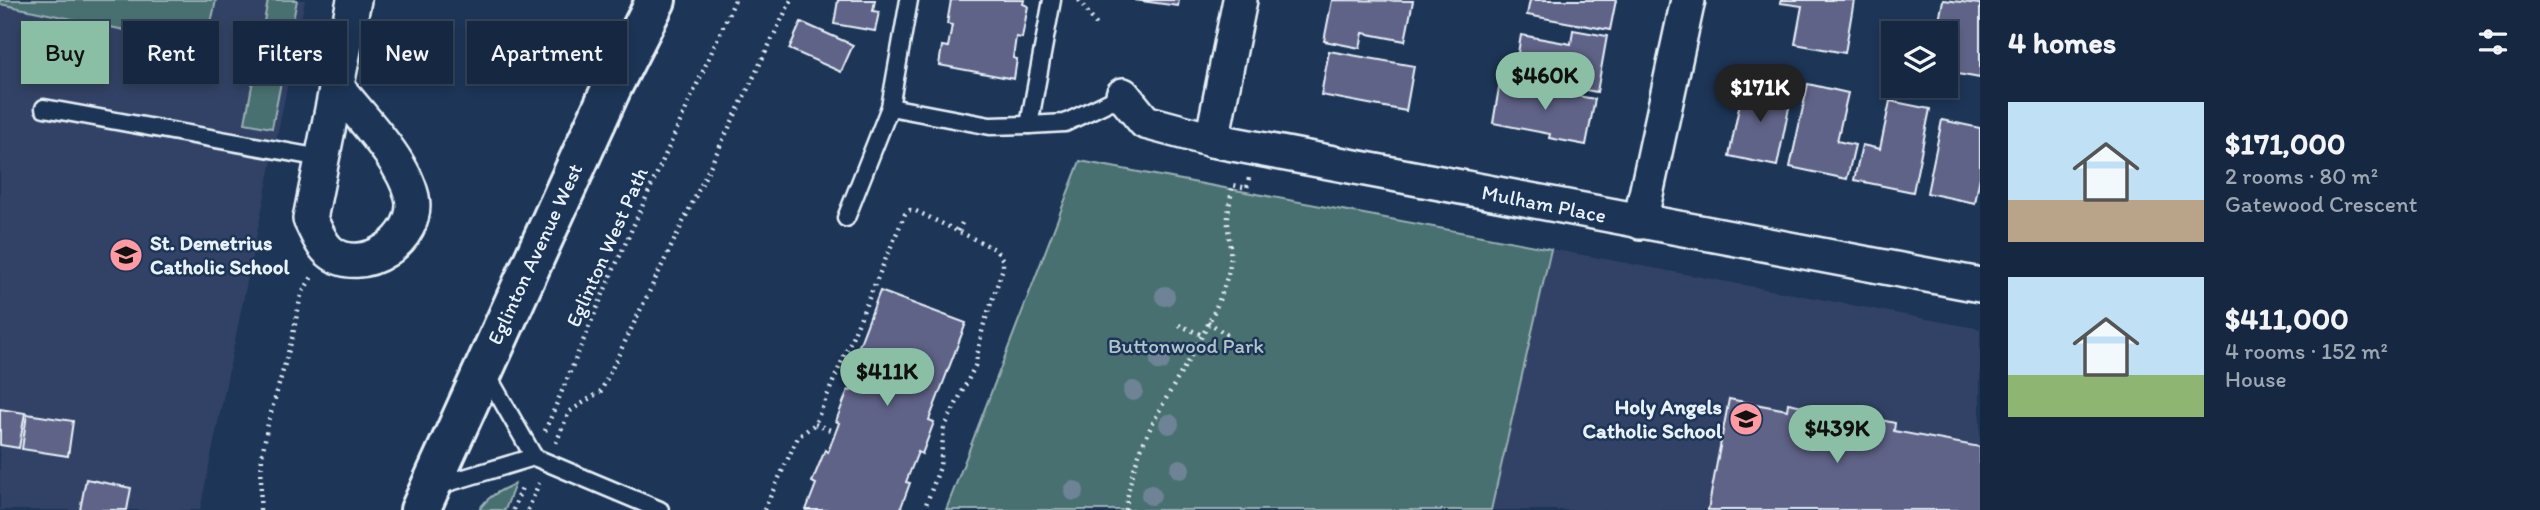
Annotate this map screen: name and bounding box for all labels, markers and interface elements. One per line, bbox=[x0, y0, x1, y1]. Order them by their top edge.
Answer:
chip: Buy bbox=[21, 21, 109, 84]
chip: Rent bbox=[123, 21, 219, 84]
chip: Filters bbox=[233, 21, 347, 84]
chip: New bbox=[361, 21, 453, 84]
chip: Apartment bbox=[467, 21, 627, 84]
map controls bbox=[1881, 21, 1958, 98]
button: layers bbox=[1881, 21, 1958, 98]
icon: filters bbox=[2474, 23, 2512, 61]
text: 4 homes bbox=[2008, 24, 2116, 61]
pin: $460K bbox=[1496, 52, 1594, 112]
text: $460K bbox=[1512, 61, 1578, 89]
pin: $171K bbox=[1711, 64, 1809, 124]
text: $171K bbox=[1730, 73, 1790, 101]
text: $171,000 bbox=[2225, 125, 2345, 162]
icon: home bbox=[2064, 130, 2148, 214]
street label: Eglinton Avenue West bbox=[482, 159, 588, 348]
text: 2 rooms · 80 m² bbox=[2225, 162, 2378, 190]
street label: Eglinton West Path bbox=[560, 163, 653, 331]
street label: Mulham Place bbox=[1480, 179, 1608, 228]
text: Gatewood Crescent bbox=[2225, 190, 2417, 218]
place label: St. Demetrius Catholic School bbox=[150, 230, 290, 279]
school or university icon: St. Demetrius Catholic School bbox=[107, 236, 145, 274]
text: $411,000 bbox=[2225, 300, 2349, 337]
icon: home bbox=[2064, 305, 2148, 389]
park label: Buttonwood Park bbox=[1108, 333, 1264, 358]
text: 4 rooms · 152 m² bbox=[2225, 337, 2388, 365]
pin: $411K bbox=[838, 348, 936, 408]
text: $411K bbox=[856, 357, 918, 385]
text: House bbox=[2225, 365, 2287, 393]
place label: Holy Angels Catholic School bbox=[1583, 394, 1723, 443]
school or university icon: Holy Angels Catholic School bbox=[1727, 400, 1765, 438]
pin: $439K bbox=[1788, 406, 1886, 465]
text: $439K bbox=[1805, 414, 1869, 442]

